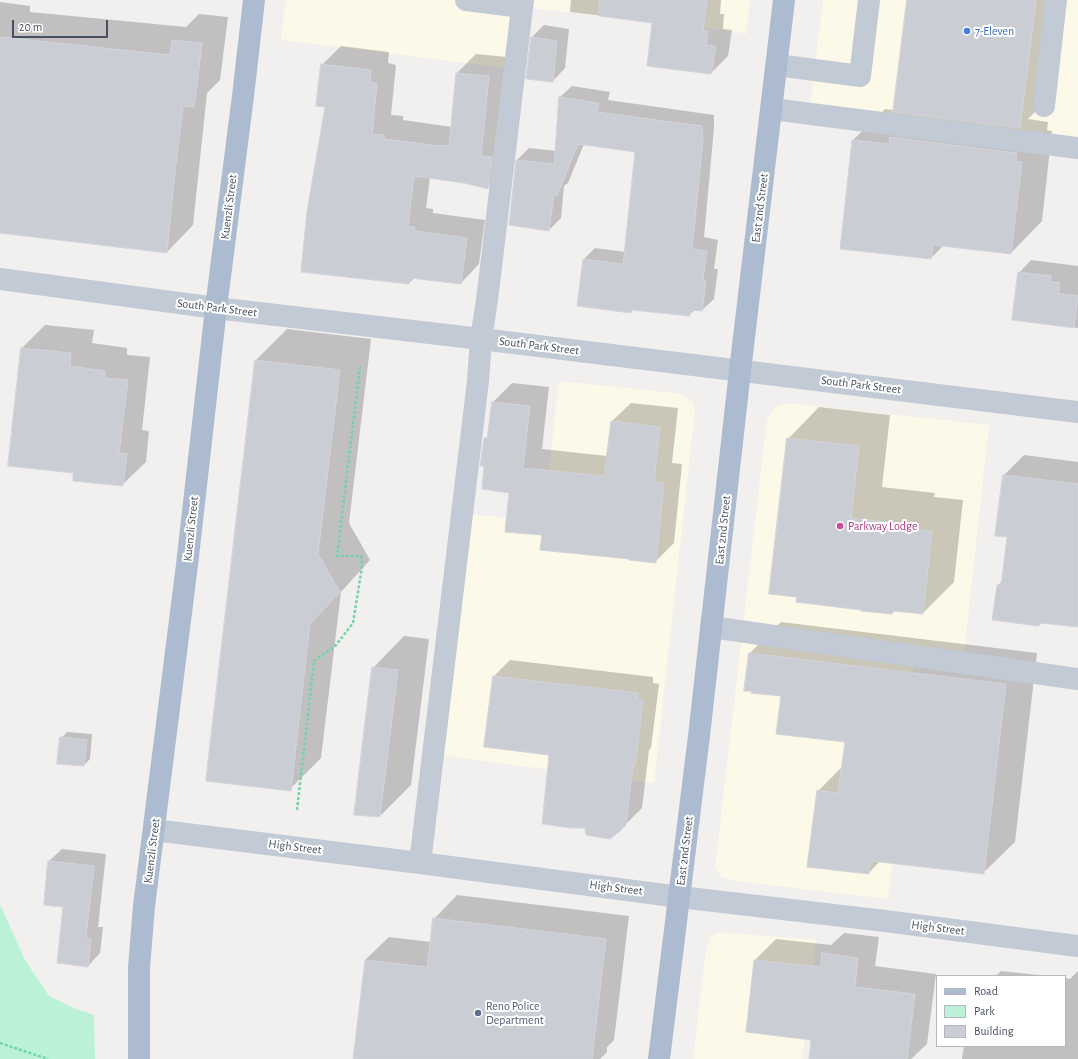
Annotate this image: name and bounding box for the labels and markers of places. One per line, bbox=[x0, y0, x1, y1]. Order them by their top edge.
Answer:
place label: 7-Eleven bbox=[975, 24, 1014, 38]
marker: 7-Eleven bbox=[962, 26, 972, 36]
place label: Parkway Lodge bbox=[848, 519, 917, 533]
marker: Parkway Lodge bbox=[835, 521, 845, 531]
place label: Reno Police Department bbox=[486, 999, 544, 1027]
marker: Reno Police Department bbox=[473, 1008, 483, 1018]

